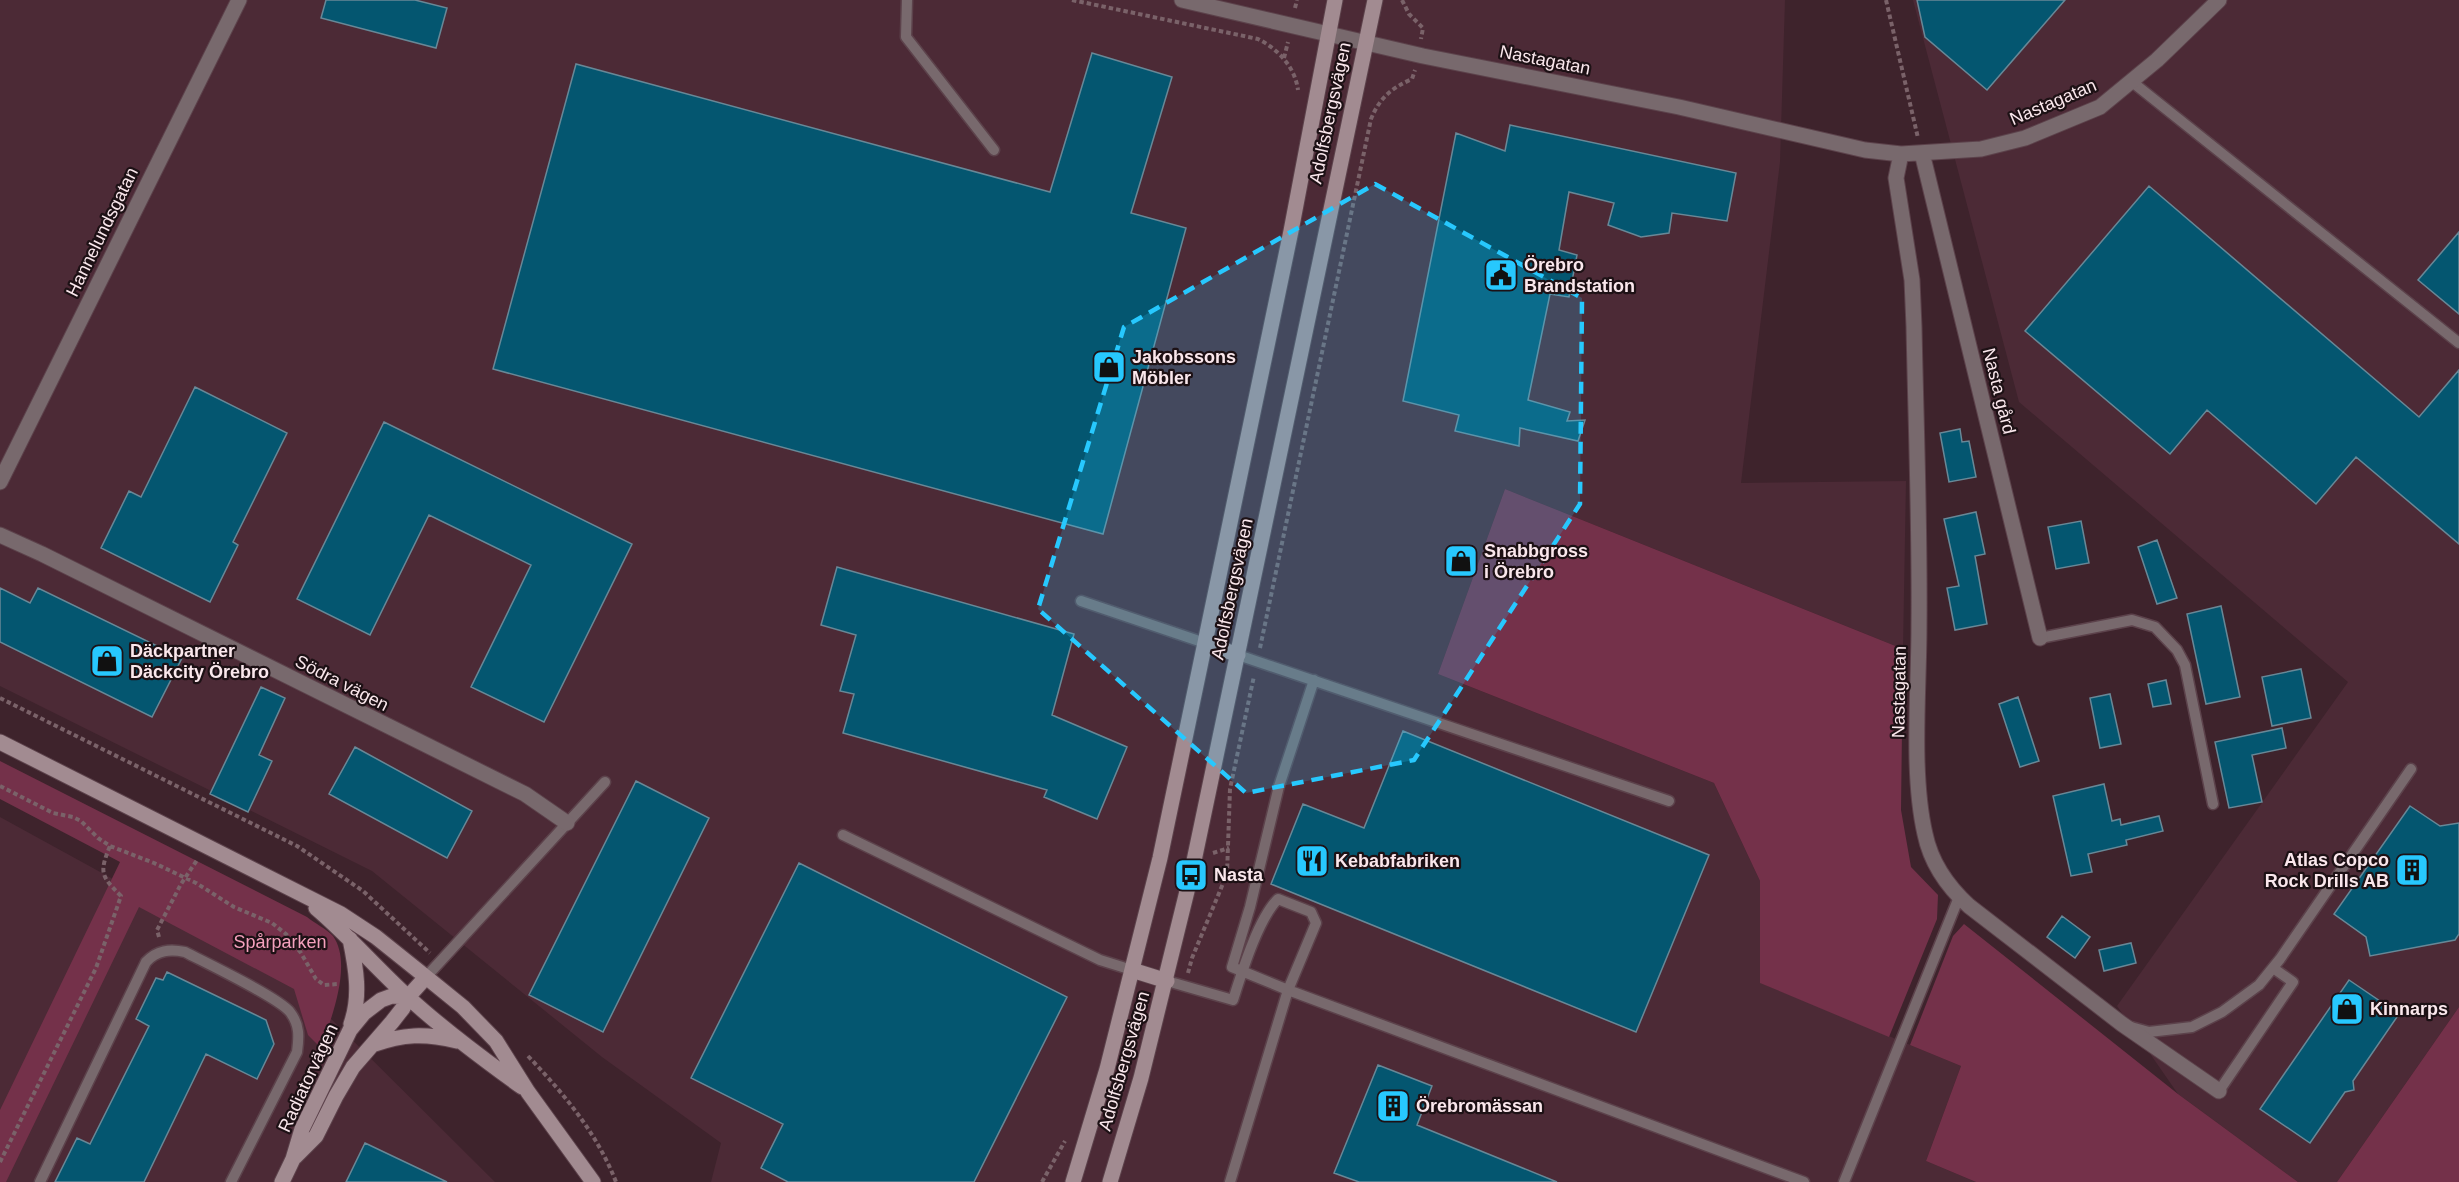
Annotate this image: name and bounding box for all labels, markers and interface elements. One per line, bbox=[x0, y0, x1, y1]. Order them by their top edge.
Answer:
street label: Adolfsbergsvägen bbox=[1305, 40, 1355, 186]
street label: Nastagatan bbox=[1498, 41, 1592, 79]
street label: Nastagatan bbox=[2007, 75, 2099, 129]
street label: Hannelundsgatan bbox=[62, 164, 142, 300]
place label: Örebro Brandstation bbox=[1524, 255, 1635, 296]
public building icon: Örebro Brandstation bbox=[1483, 257, 1519, 293]
street label: Nasta gård bbox=[1979, 346, 2019, 436]
place label: Jakobssons Möbler bbox=[1132, 347, 1236, 388]
shop icon: Jakobssons Möbler bbox=[1091, 349, 1127, 385]
street label: Adolfsbergsvägen bbox=[1207, 516, 1257, 662]
place label: Snabbgross i Örebro bbox=[1484, 541, 1588, 582]
shop icon: Snabbgross i Örebro bbox=[1443, 543, 1479, 579]
place label: Däckpartner Däckcity Örebro bbox=[130, 641, 269, 682]
shop icon: Däckpartner Däckcity Örebro bbox=[89, 643, 125, 679]
street label: Nastagatan bbox=[1888, 646, 1910, 738]
street label: Södra vägen bbox=[292, 651, 392, 715]
restaurant icon: Kebabfabriken bbox=[1294, 843, 1330, 879]
place label: Atlas Copco Rock Drills AB bbox=[2265, 850, 2389, 891]
place label: Kebabfabriken bbox=[1335, 851, 1460, 871]
building icon: Atlas Copco Rock Drills AB bbox=[2394, 852, 2430, 888]
bus stop icon: Nasta bbox=[1173, 857, 1209, 893]
place label: Nasta bbox=[1214, 865, 1264, 885]
park label: Spårparken bbox=[233, 932, 327, 952]
street label: Adolfsbergsvägen bbox=[1095, 989, 1153, 1133]
shop icon: Kinnarps bbox=[2329, 991, 2365, 1027]
place label: Kinnarps bbox=[2370, 999, 2448, 1019]
street label: Radiatorvägen bbox=[274, 1021, 342, 1135]
building icon: Örebromässan bbox=[1375, 1088, 1411, 1124]
place label: Örebromässan bbox=[1416, 1096, 1543, 1116]

